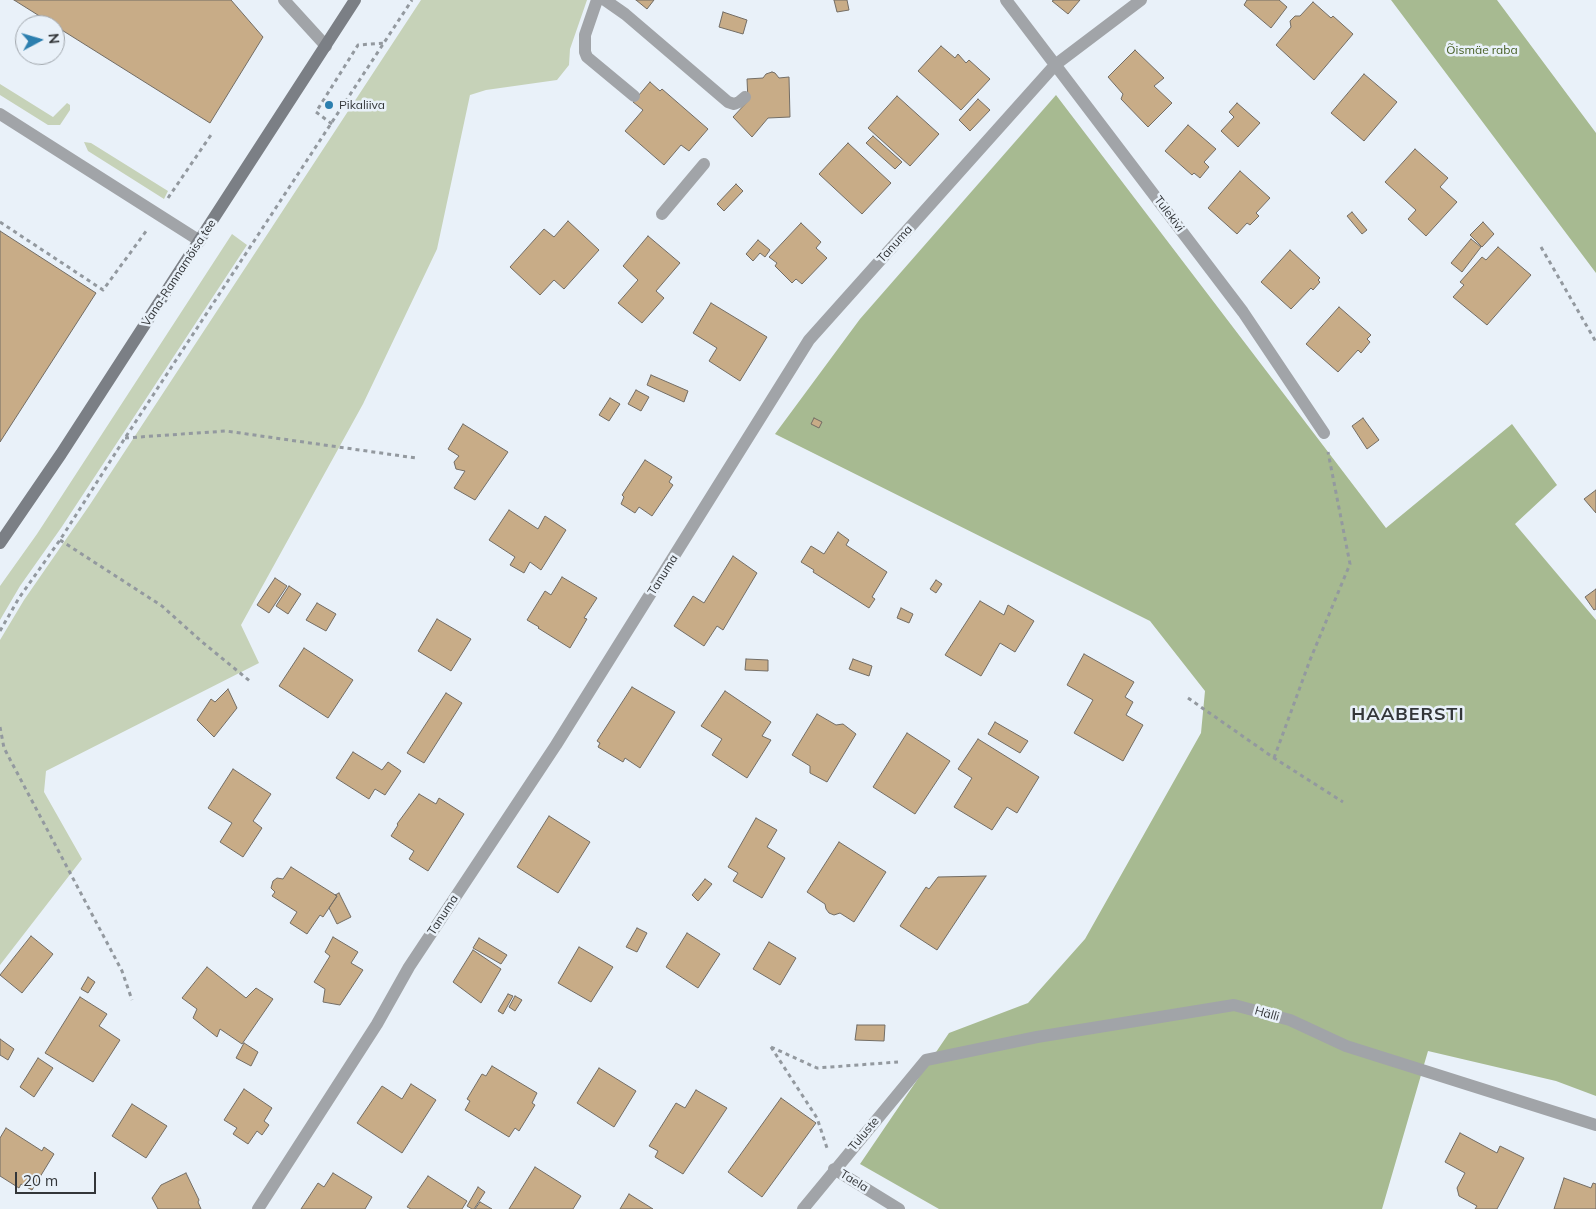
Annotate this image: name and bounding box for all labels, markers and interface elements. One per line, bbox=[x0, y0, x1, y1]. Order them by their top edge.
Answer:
north arrow bbox=[15, 15, 65, 65]
text: N bbox=[44, 32, 63, 45]
park label: Õismäe raba bbox=[1446, 43, 1518, 57]
place label: Pikaliiva bbox=[339, 98, 385, 112]
marker: Pikaliiva bbox=[323, 99, 335, 111]
street label: Tulekivi bbox=[1151, 193, 1187, 235]
street label: Vana-Rannamõisa tee bbox=[139, 217, 219, 329]
street label: Tanuma bbox=[875, 222, 915, 266]
street label: Tanuma bbox=[645, 552, 681, 598]
district label: HAABERSTI bbox=[1350, 704, 1466, 726]
street label: Tanuma bbox=[425, 892, 461, 938]
street label: Hälli bbox=[1253, 1004, 1281, 1024]
street label: Tuluste bbox=[846, 1114, 882, 1154]
scale bar bbox=[18, 1162, 99, 1194]
street label: Taela bbox=[837, 1167, 871, 1195]
text: 20 m bbox=[23, 1171, 58, 1190]

